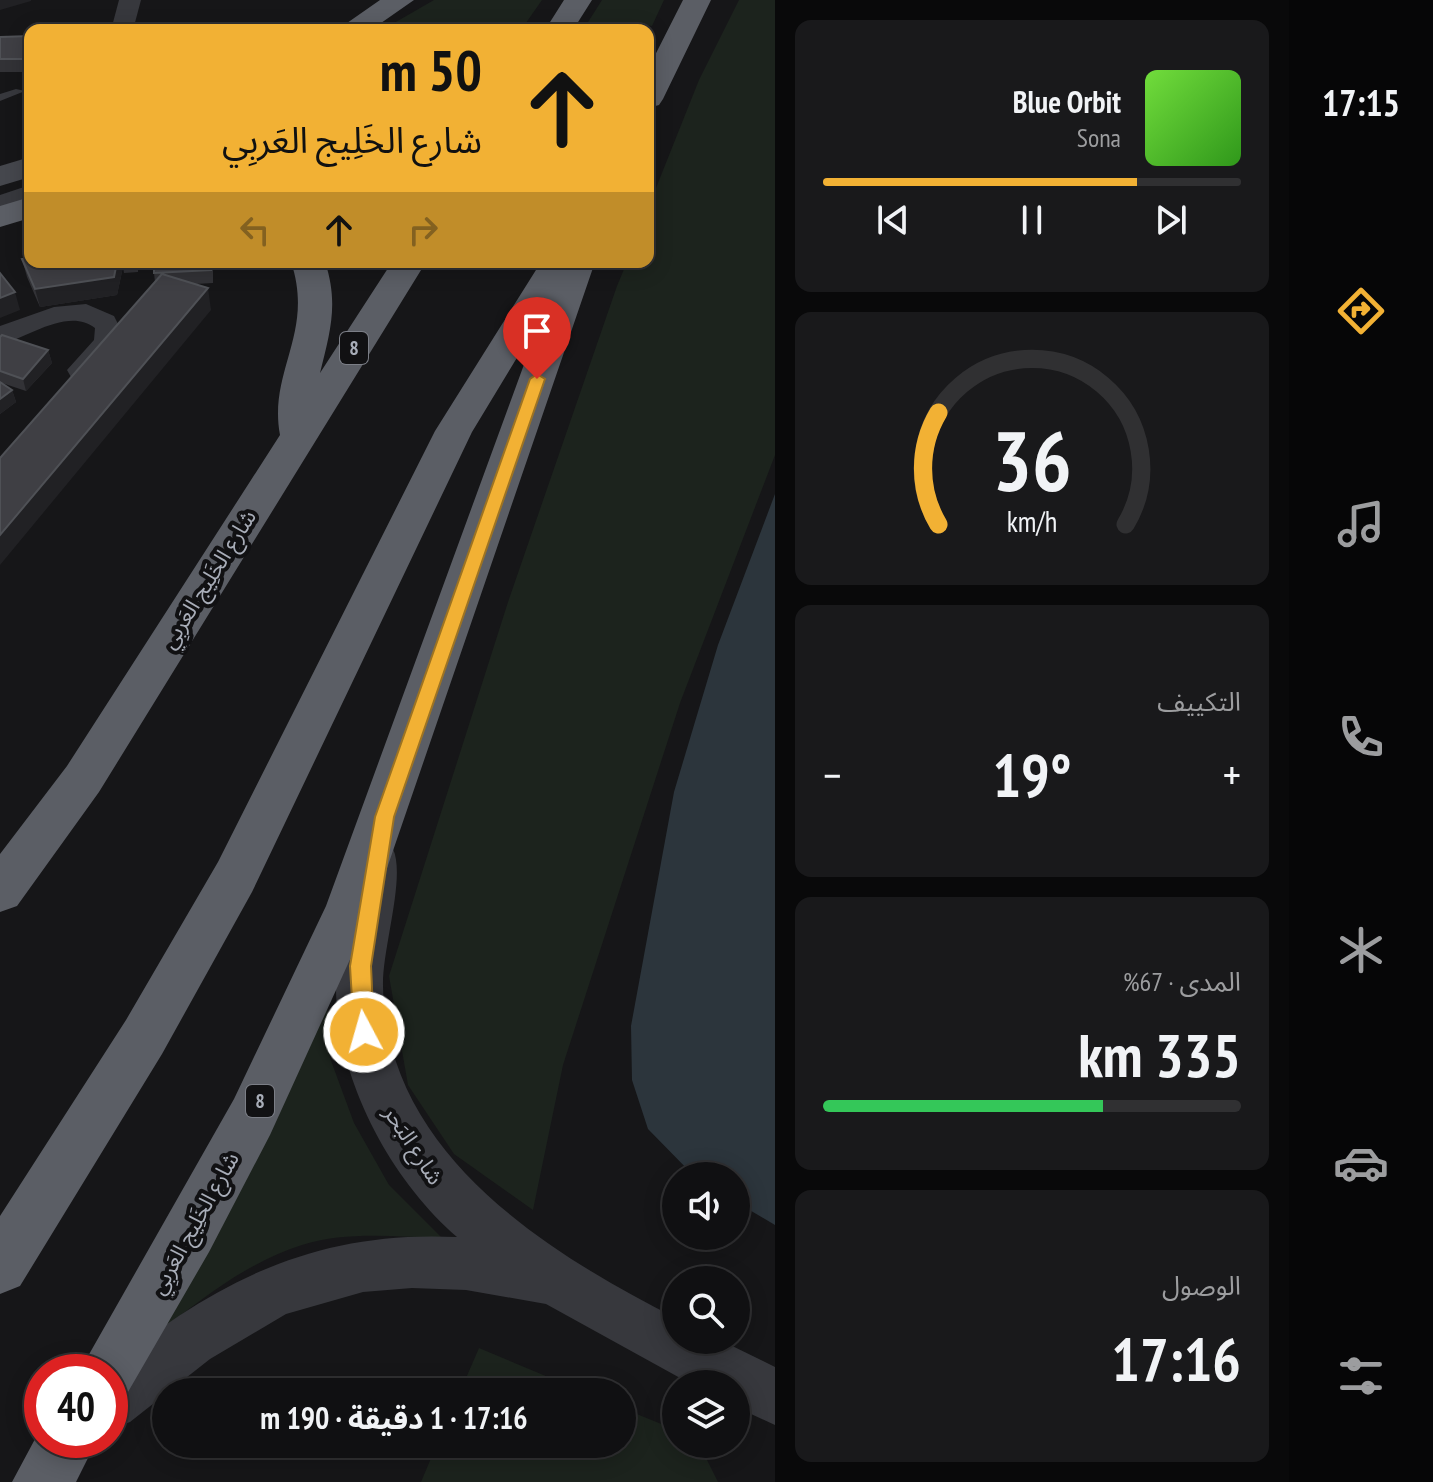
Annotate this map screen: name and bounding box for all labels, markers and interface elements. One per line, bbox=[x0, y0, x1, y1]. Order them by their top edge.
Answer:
text: 50 m bbox=[380, 34, 482, 106]
icon: ahead bbox=[510, 56, 614, 160]
text: 17:15 bbox=[1322, 79, 1400, 126]
text: Blue Orbit bbox=[1013, 82, 1121, 121]
text: شارع الخَلِيج العَربِي bbox=[222, 116, 482, 163]
text: Sona bbox=[1077, 121, 1121, 154]
icon: previous bbox=[871, 198, 915, 242]
icon: pause bbox=[1010, 198, 1054, 242]
icon: next bbox=[1149, 198, 1193, 242]
icon: left bbox=[233, 208, 277, 252]
icon: ahead bbox=[317, 208, 361, 252]
icon: right bbox=[401, 208, 445, 252]
icon: directions bbox=[1333, 283, 1389, 339]
pin bbox=[503, 297, 571, 379]
icon: arrive bbox=[515, 309, 559, 353]
road number: 8 bbox=[340, 332, 368, 364]
text: 36 bbox=[992, 405, 1072, 513]
icon: music bbox=[1333, 496, 1389, 552]
text: km/h bbox=[1007, 503, 1057, 540]
street label: شارع الخَلِيج العَربِي bbox=[154, 504, 265, 655]
text: التكييف bbox=[1157, 685, 1241, 718]
icon: phone bbox=[1333, 709, 1389, 765]
text: 19° bbox=[992, 736, 1072, 814]
text: − bbox=[823, 746, 841, 803]
text: + bbox=[1223, 746, 1241, 803]
icon: climate bbox=[1333, 922, 1389, 978]
text: المدى · 67% bbox=[1123, 965, 1241, 998]
position arrow bbox=[322, 990, 406, 1074]
text: 335 km bbox=[1078, 1016, 1241, 1094]
road number: 8 bbox=[246, 1085, 274, 1117]
street label: شارع البَحر bbox=[375, 1099, 450, 1191]
icon: car bbox=[1333, 1135, 1389, 1191]
street label: شارع الخَلِيج العَربِي bbox=[143, 1147, 247, 1301]
map controls bbox=[662, 1162, 750, 1458]
button: sound bbox=[662, 1162, 750, 1250]
button: search bbox=[662, 1266, 750, 1354]
text: الوصول bbox=[1162, 1269, 1241, 1302]
text: 17:16 bbox=[1111, 1320, 1241, 1398]
icon: filters bbox=[1333, 1348, 1389, 1404]
speed limit sign: 40 bbox=[24, 1354, 128, 1458]
button: layers bbox=[662, 1370, 750, 1458]
text: 17:16 · 1 دقيقة · 190 m bbox=[260, 1398, 528, 1437]

